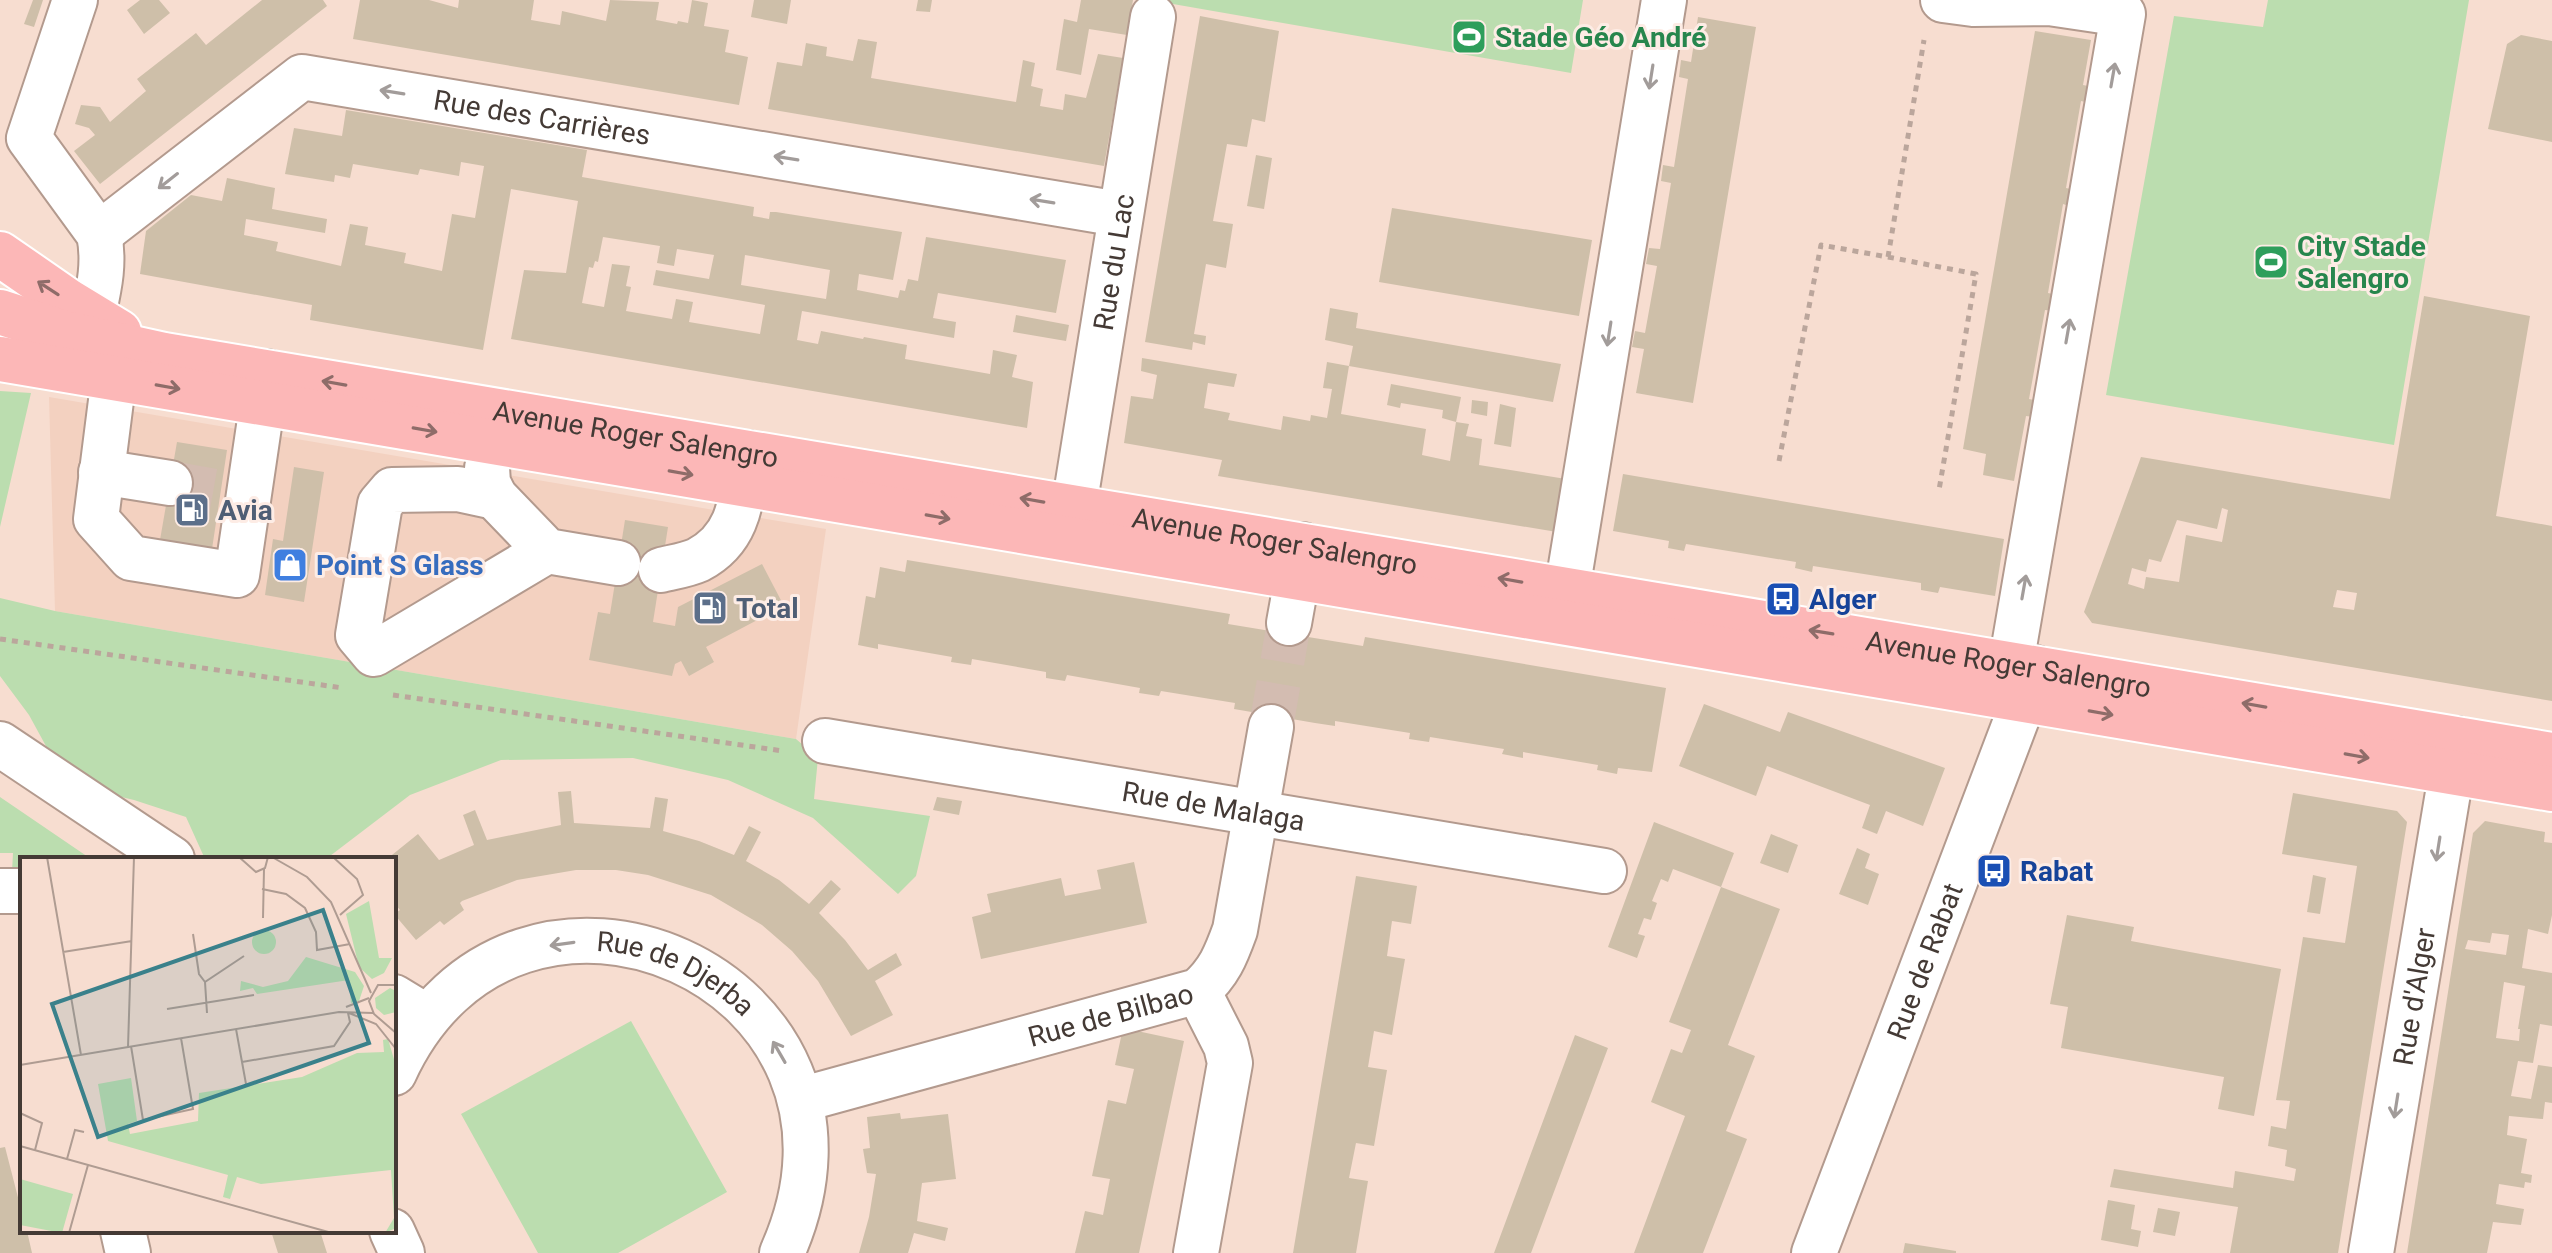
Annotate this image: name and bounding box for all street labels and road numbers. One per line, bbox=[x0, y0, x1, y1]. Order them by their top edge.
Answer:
street label: Rue des Carrières bbox=[431, 83, 653, 152]
street label: Rue du Lac bbox=[1086, 192, 1141, 333]
street label: Avenue Roger Salengro bbox=[491, 394, 781, 474]
street label: Avenue Roger Salengro bbox=[1130, 501, 1420, 581]
street label: Avenue Roger Salengro bbox=[1863, 624, 2154, 704]
street label: Rue de Malaga bbox=[1120, 774, 1307, 837]
street label: Rue de Rabat bbox=[1880, 878, 1969, 1044]
street label: Rue de Djerba bbox=[595, 924, 762, 1022]
street label: Rue d'Alger bbox=[2386, 925, 2442, 1068]
street label: Rue de Bilbao bbox=[1024, 977, 1197, 1053]

